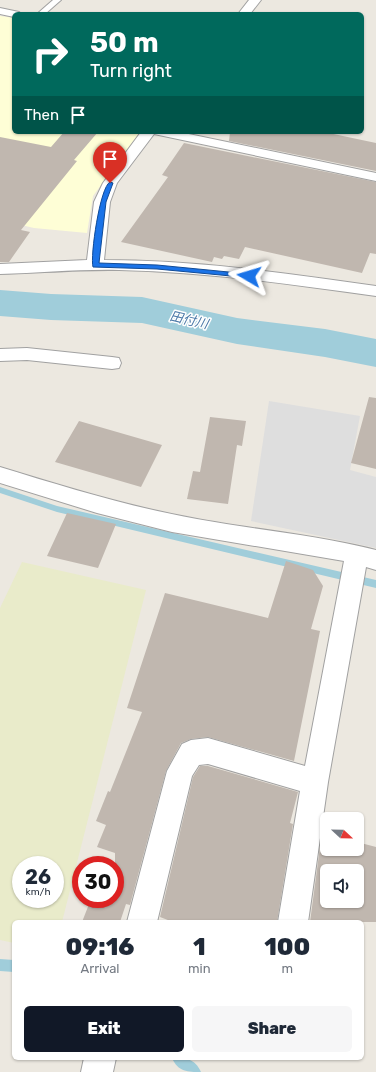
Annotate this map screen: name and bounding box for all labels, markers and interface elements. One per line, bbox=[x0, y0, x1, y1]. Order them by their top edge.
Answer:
text: 50 m bbox=[90, 26, 159, 59]
icon: right bbox=[24, 28, 76, 80]
text: Turn right bbox=[90, 60, 172, 82]
icon: arrive bbox=[67, 104, 89, 126]
text: Then bbox=[24, 106, 59, 124]
pin bbox=[93, 142, 127, 183]
icon: arrive bbox=[99, 148, 121, 170]
position arrow bbox=[228, 255, 270, 297]
water label: 田付川 bbox=[168, 308, 212, 332]
north arrow bbox=[320, 812, 364, 856]
map controls bbox=[320, 812, 364, 908]
speed limit sign: 30 bbox=[72, 856, 124, 908]
button: sound bbox=[320, 864, 364, 908]
text: 26 bbox=[25, 865, 51, 889]
text: km/h bbox=[26, 886, 50, 898]
text: 09:16 bbox=[66, 933, 134, 961]
text: 1 bbox=[193, 933, 206, 961]
text: 100 bbox=[264, 933, 310, 961]
text: Arrival bbox=[80, 961, 120, 976]
text: min bbox=[188, 961, 211, 976]
text: m bbox=[281, 961, 293, 976]
button: Exit bbox=[24, 1006, 184, 1052]
button: Share bbox=[192, 1006, 352, 1052]

